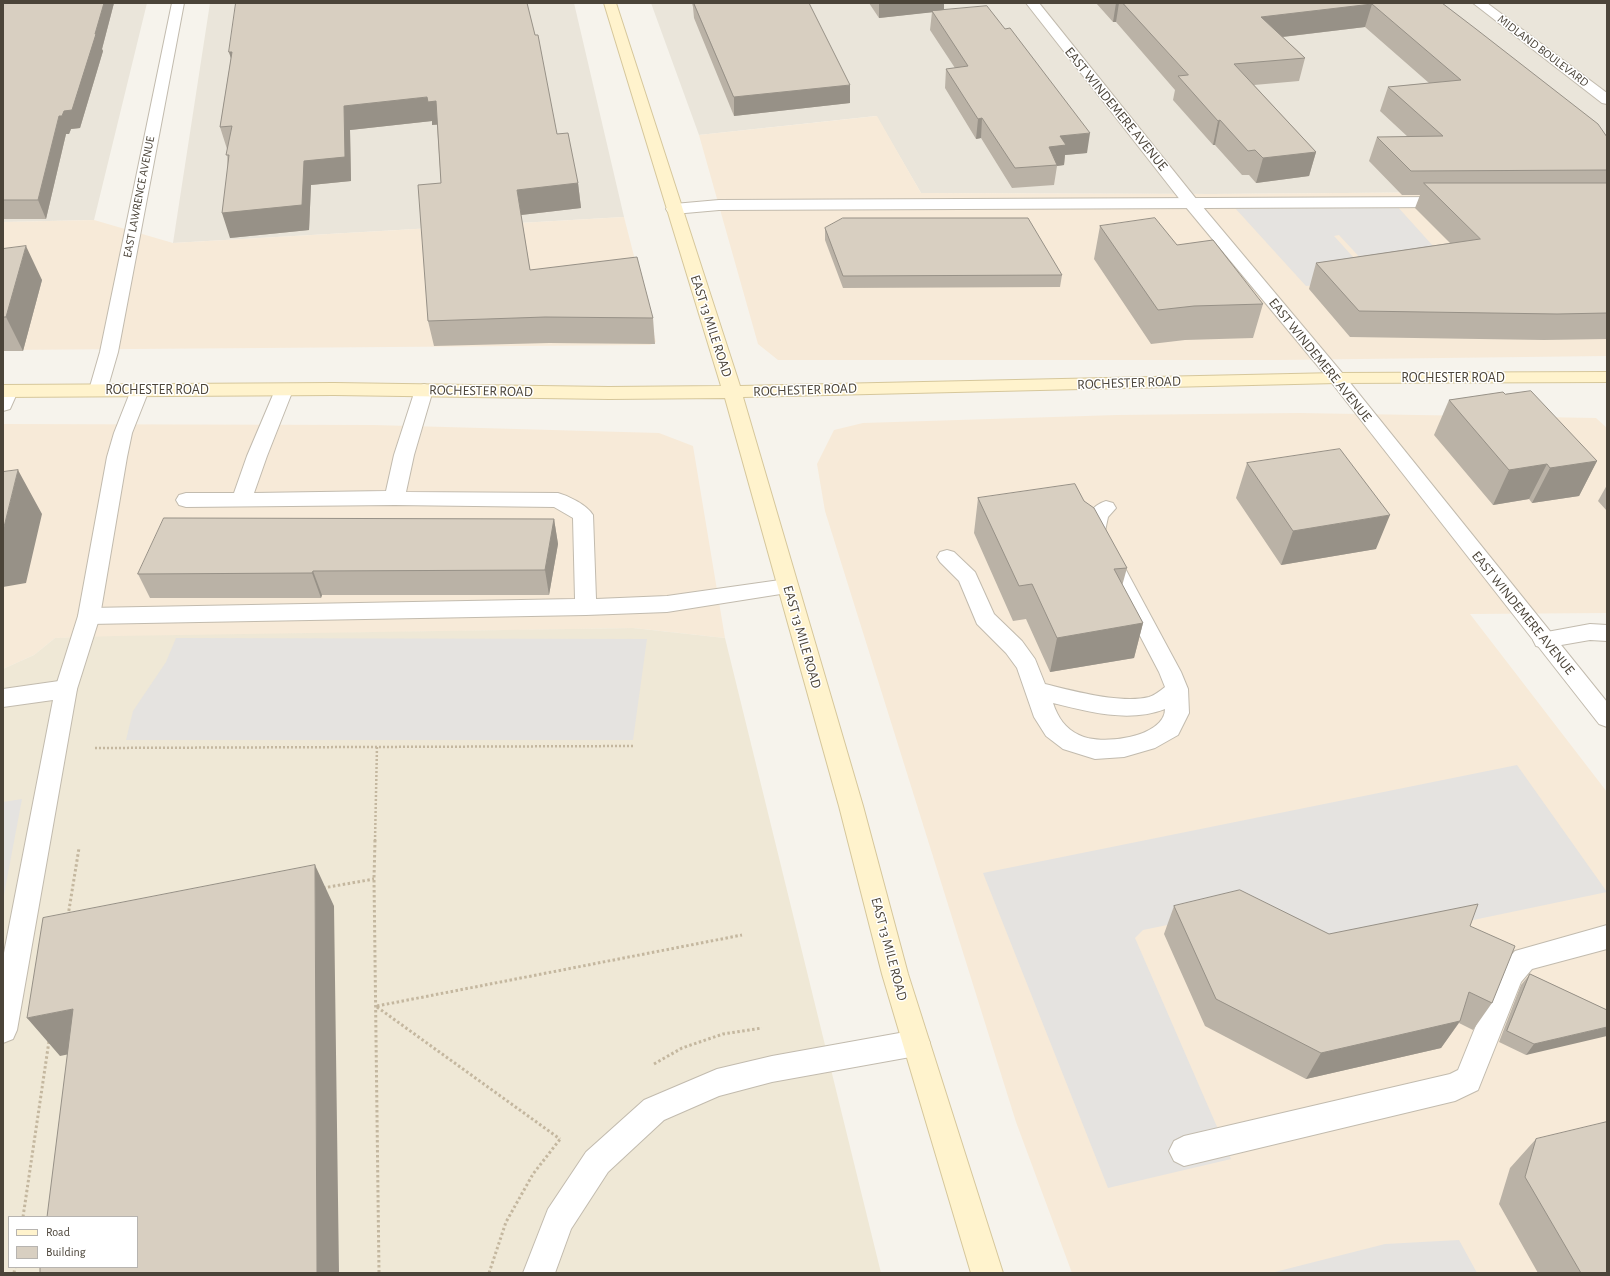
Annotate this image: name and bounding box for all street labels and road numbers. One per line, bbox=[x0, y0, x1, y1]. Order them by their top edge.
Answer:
street label: MIDLAND BOULEVARD bbox=[1495, 12, 1591, 90]
street label: EAST WINDEMERE AVENUE bbox=[1061, 44, 1171, 174]
street label: EAST LAWRENCE AVENUE bbox=[120, 135, 158, 259]
street label: EAST 13 MILE ROAD bbox=[687, 273, 735, 379]
street label: EAST WINDEMERE AVENUE bbox=[1265, 295, 1375, 425]
street label: ROCHESTER ROAD bbox=[1401, 370, 1505, 386]
street label: ROCHESTER ROAD bbox=[1077, 373, 1181, 393]
street label: ROCHESTER ROAD bbox=[753, 380, 857, 400]
street label: ROCHESTER ROAD bbox=[105, 382, 209, 398]
street label: ROCHESTER ROAD bbox=[429, 382, 533, 400]
street label: EAST WINDEMERE AVENUE bbox=[1468, 548, 1578, 678]
street label: EAST 13 MILE ROAD bbox=[779, 584, 825, 690]
street label: EAST 13 MILE ROAD bbox=[867, 895, 911, 1003]

